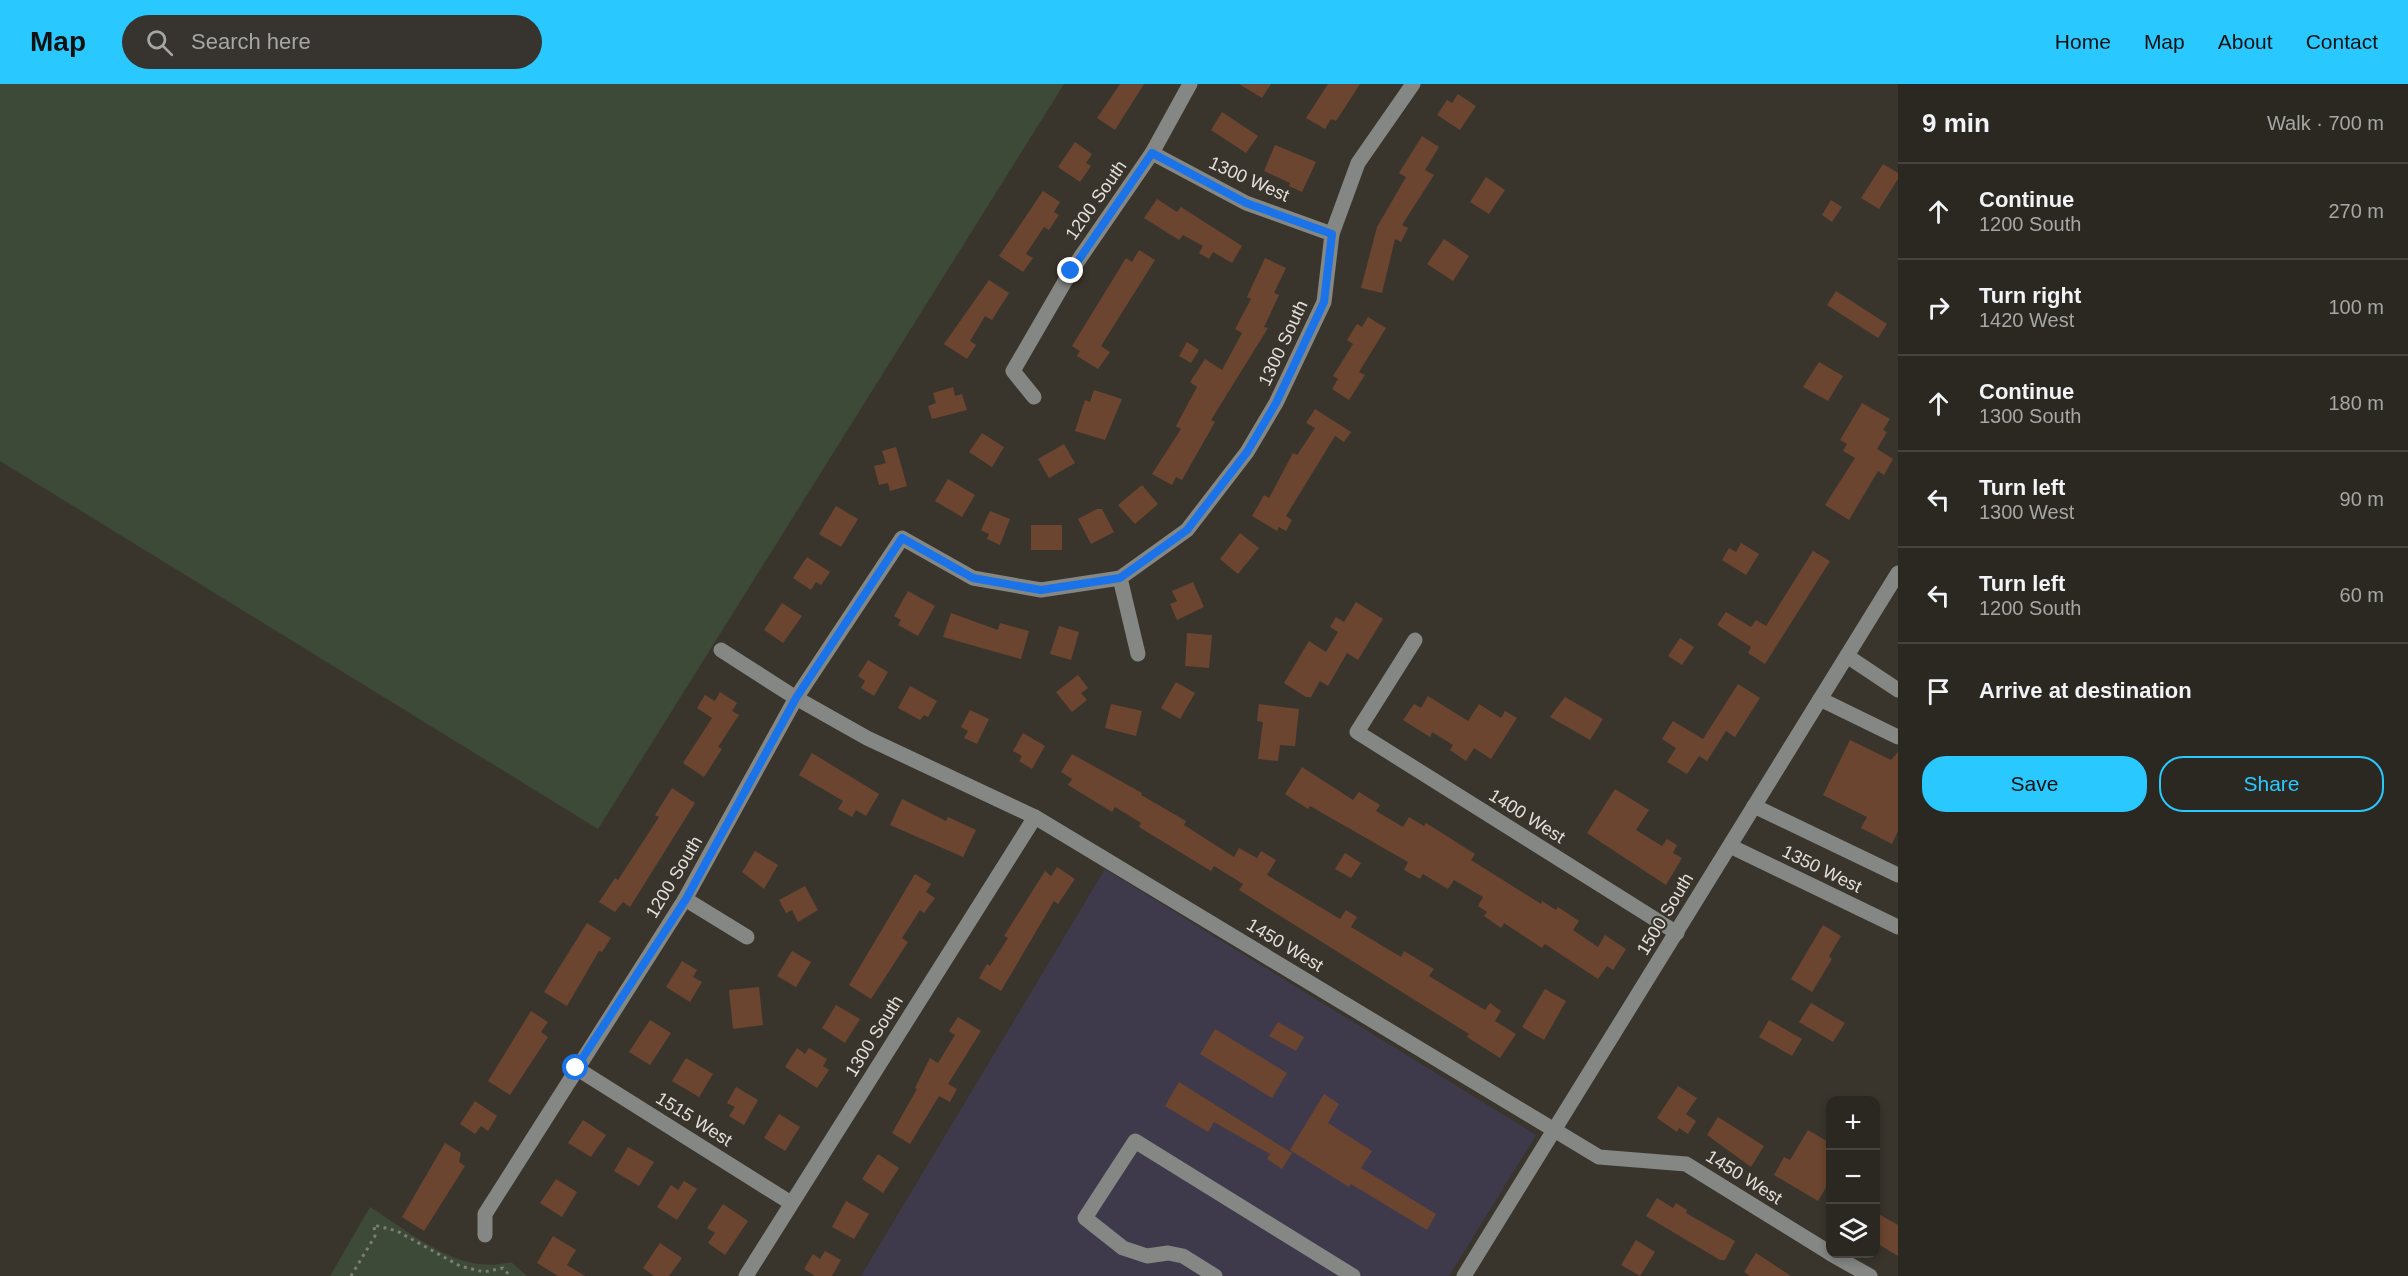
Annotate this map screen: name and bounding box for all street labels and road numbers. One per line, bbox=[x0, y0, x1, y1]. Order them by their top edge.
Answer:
street label: 1300 West bbox=[1206, 152, 1292, 206]
street label: 1200 South bbox=[1061, 157, 1131, 243]
street label: 1300 South bbox=[1254, 297, 1312, 389]
street label: 1400 West bbox=[1485, 785, 1569, 847]
street label: 1200 South bbox=[642, 832, 706, 922]
street label: 1350 West bbox=[1779, 841, 1865, 897]
street label: 1500 South bbox=[1633, 869, 1697, 959]
street label: 1450 West bbox=[1243, 914, 1327, 976]
street label: 1300 South bbox=[841, 992, 907, 1080]
street label: 1515 West bbox=[652, 1088, 736, 1150]
street label: 1450 West bbox=[1702, 1146, 1786, 1208]

